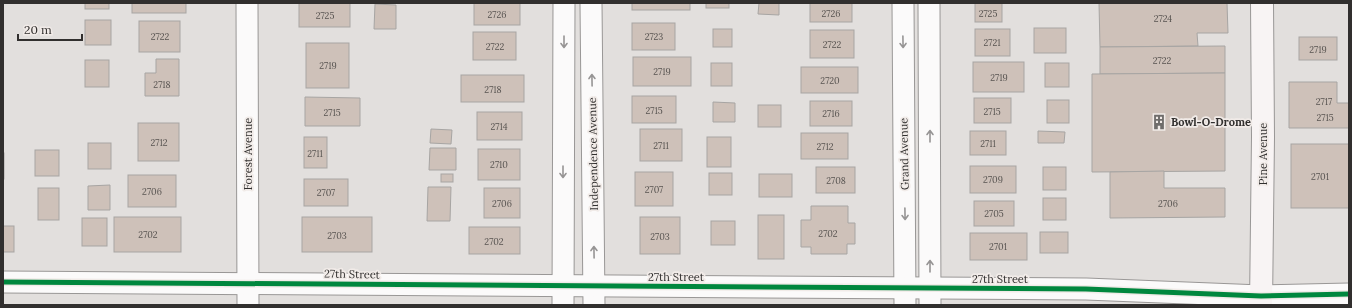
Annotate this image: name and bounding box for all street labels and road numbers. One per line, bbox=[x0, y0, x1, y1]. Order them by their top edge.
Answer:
street label: Independence Avenue bbox=[585, 97, 601, 211]
street label: Forest Avenue bbox=[241, 118, 255, 190]
street label: Grand Avenue bbox=[896, 118, 912, 190]
street label: Pine Avenue bbox=[1256, 123, 1270, 185]
street label: 27th Street bbox=[324, 267, 381, 281]
street label: 27th Street bbox=[648, 270, 705, 284]
street label: 27th Street bbox=[972, 272, 1029, 286]

